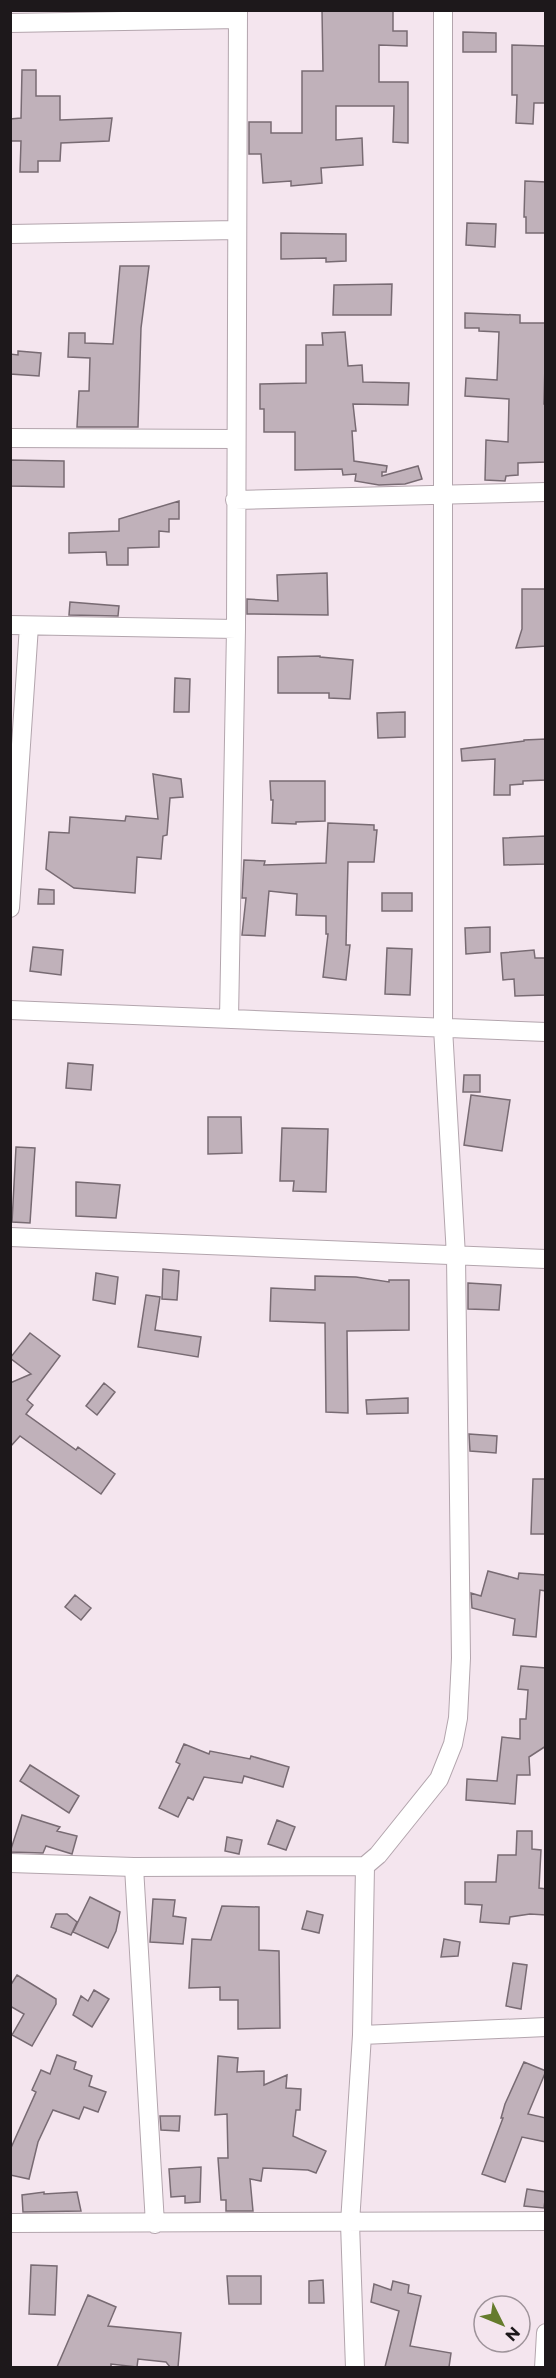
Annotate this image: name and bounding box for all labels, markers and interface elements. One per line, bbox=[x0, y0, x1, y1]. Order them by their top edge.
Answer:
north arrow bbox=[472, 2294, 532, 2354]
text: N bbox=[501, 2323, 524, 2345]

